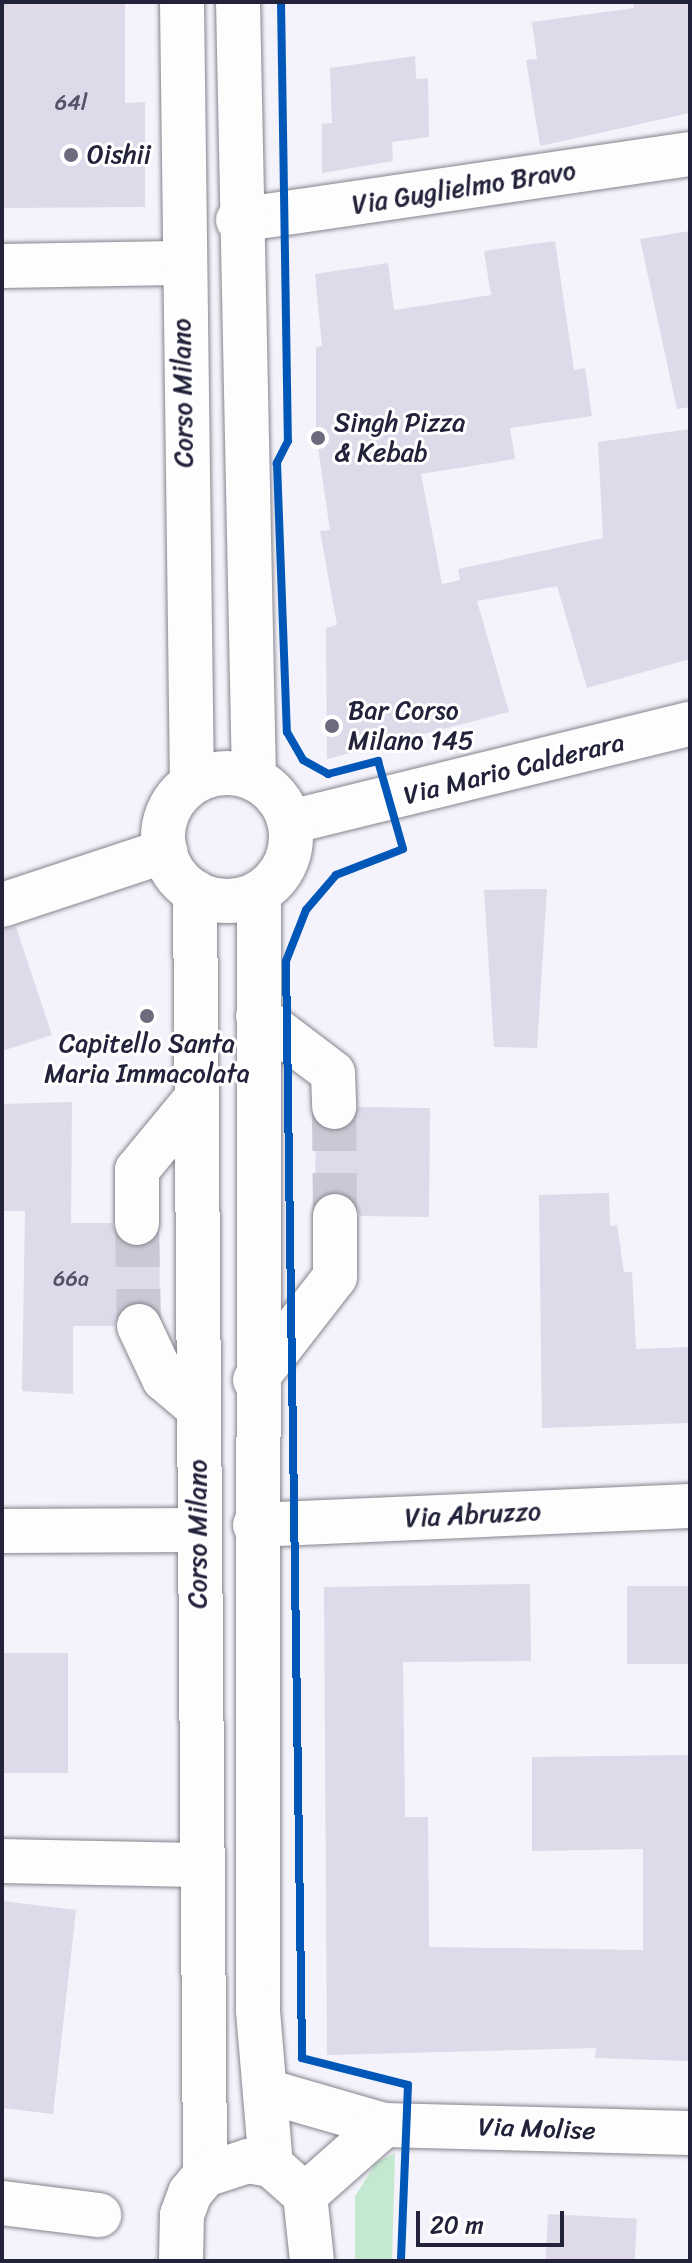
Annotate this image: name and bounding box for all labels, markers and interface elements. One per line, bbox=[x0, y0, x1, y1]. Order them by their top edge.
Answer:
house number: 64l bbox=[55, 90, 87, 116]
place label: Oishii bbox=[87, 139, 151, 171]
marker: Oishii bbox=[62, 146, 80, 164]
street label: Via Guglielmo Bravo bbox=[350, 155, 578, 221]
street label: Corso Milano bbox=[166, 319, 200, 467]
place label: Singh Pizza & Kebab bbox=[334, 407, 466, 468]
marker: Singh Pizza & Kebab bbox=[309, 429, 327, 447]
place label: Bar Corso Milano 145 bbox=[348, 695, 474, 756]
marker: Bar Corso Milano 145 bbox=[323, 717, 341, 735]
street label: Via Mario Calderara bbox=[401, 727, 627, 811]
marker: Capitello Santa Maria Immacolata bbox=[138, 1007, 156, 1025]
place label: Capitello Santa Maria Immacolata bbox=[44, 1028, 250, 1090]
house number: 66a bbox=[53, 1266, 89, 1292]
street label: Corso Milano bbox=[182, 1460, 214, 1608]
street label: Via Abruzzo bbox=[404, 1496, 542, 1534]
street label: Via Molise bbox=[479, 2111, 595, 2147]
scale bar bbox=[420, 2195, 568, 2245]
text: 20 m bbox=[430, 2204, 484, 2246]

